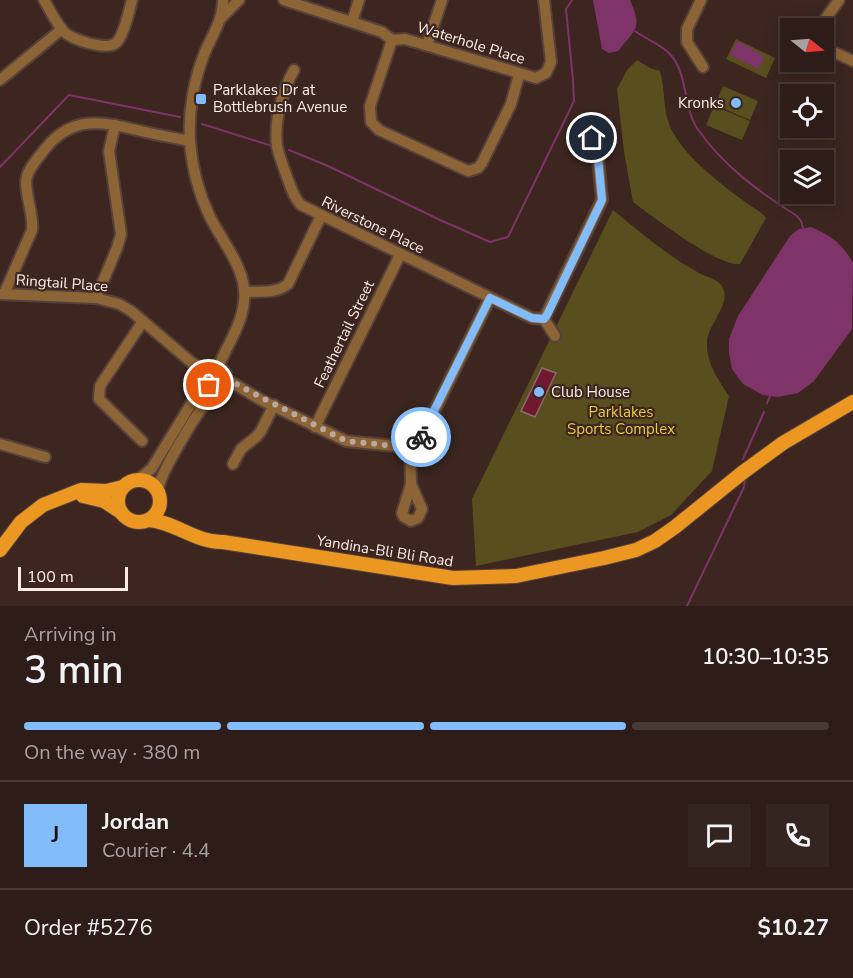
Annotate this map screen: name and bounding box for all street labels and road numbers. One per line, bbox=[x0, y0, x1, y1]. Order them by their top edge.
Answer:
street label: Waterhole Place bbox=[415, 17, 527, 69]
street label: Riverstone Place bbox=[318, 191, 428, 259]
street label: Ringtail Place bbox=[15, 270, 109, 296]
street label: Feathertail Street bbox=[309, 276, 379, 391]
street label: Yandina-Bli Bli Road bbox=[314, 530, 455, 572]

